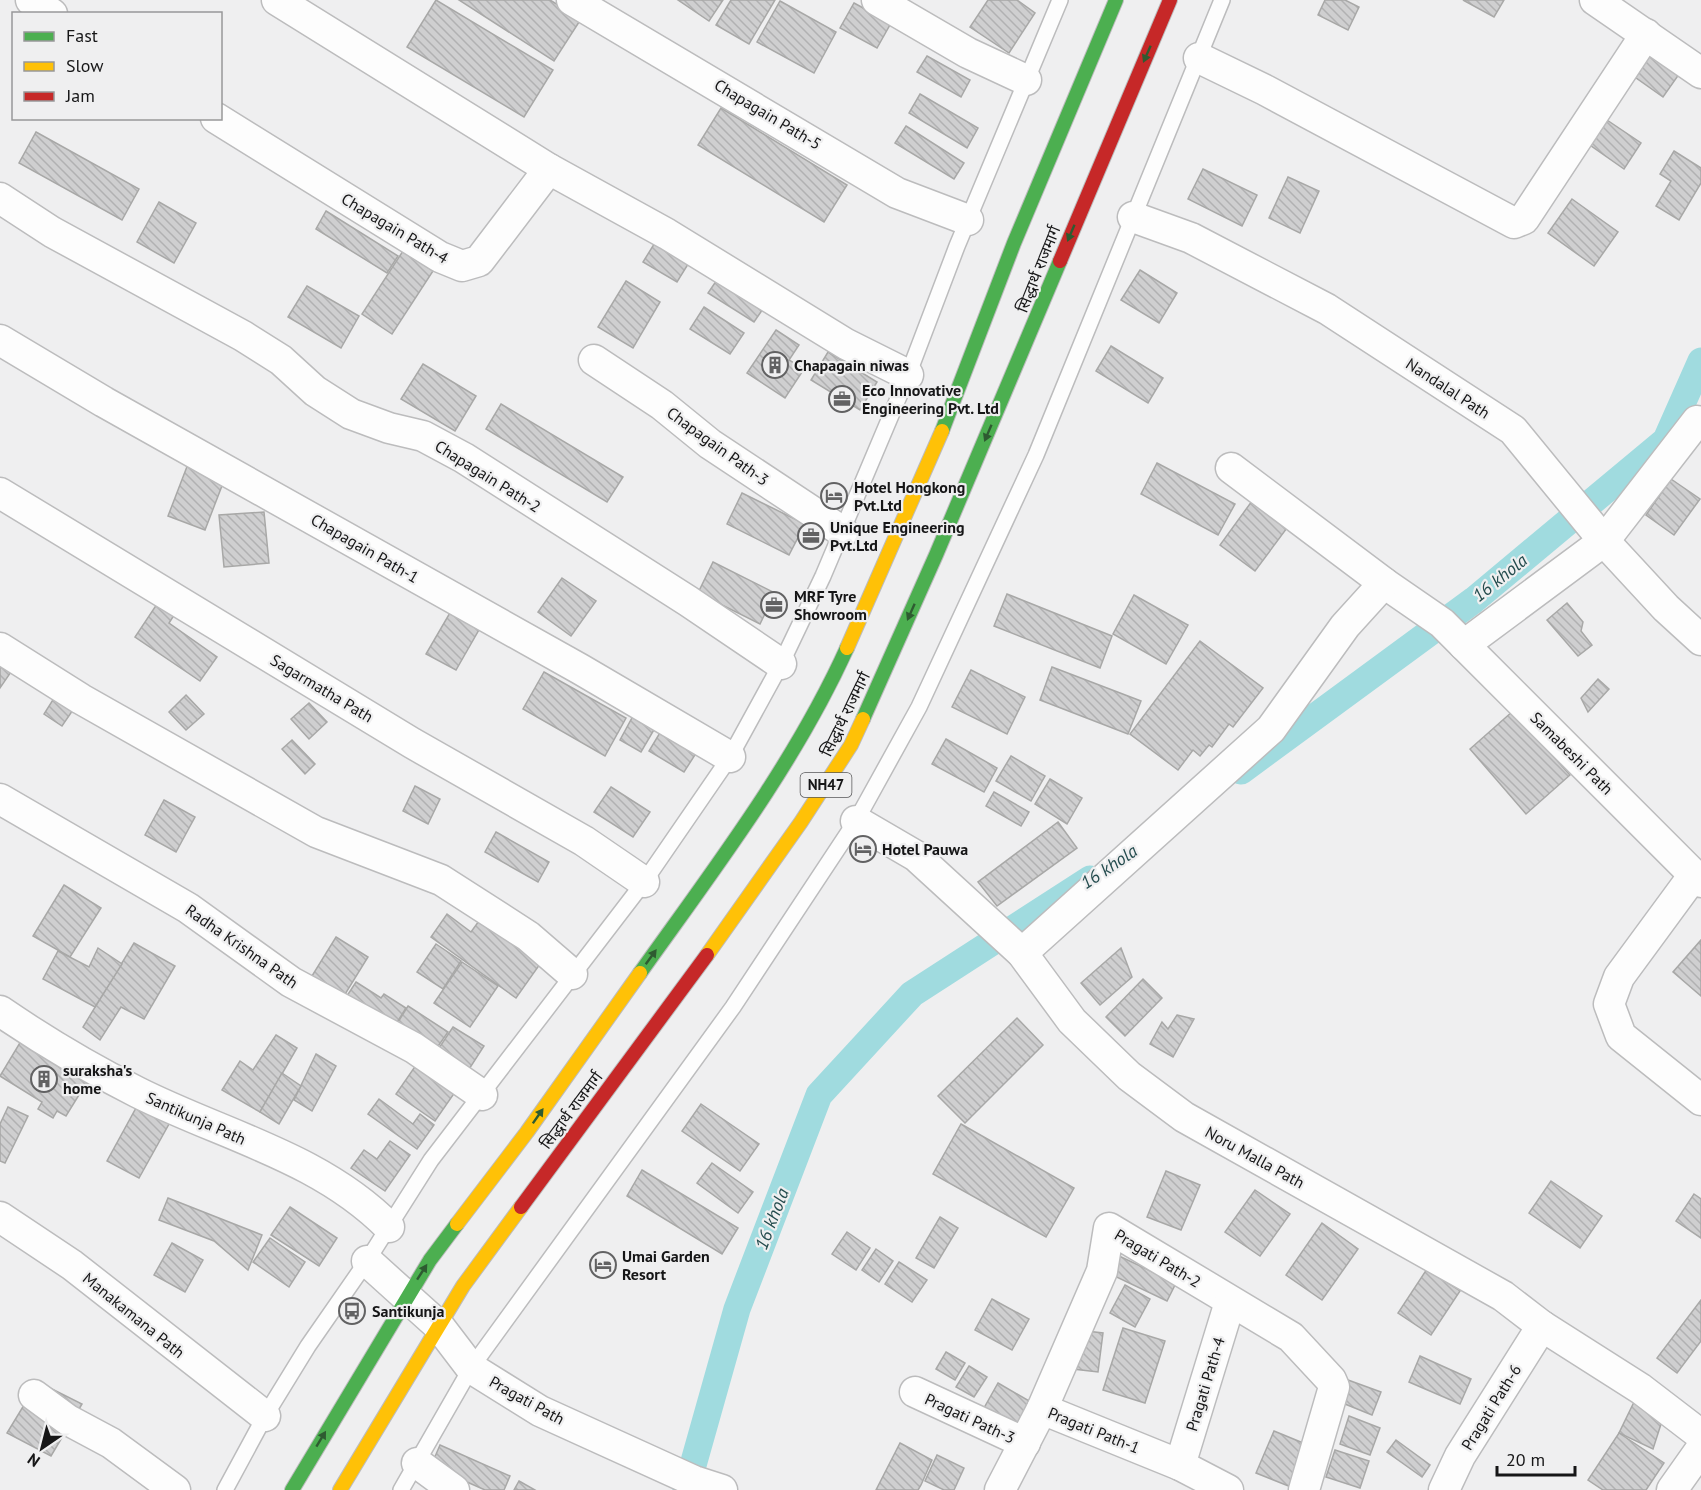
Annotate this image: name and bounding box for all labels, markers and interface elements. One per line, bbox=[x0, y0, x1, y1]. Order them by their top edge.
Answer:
legend bbox=[12, 12, 222, 120]
text: Fast bbox=[66, 24, 98, 47]
one-way arrow bbox=[1142, 45, 1152, 63]
text: Slow bbox=[66, 54, 104, 77]
street label: Chapagain Path-5 bbox=[711, 74, 825, 154]
text: Jam bbox=[65, 84, 95, 107]
street label: Chapagain Path-4 bbox=[338, 188, 452, 268]
street label: सिद्धार्थ राजमार्ग bbox=[1012, 222, 1065, 315]
one-way arrow bbox=[1066, 224, 1075, 242]
building icon: Chapagain niwas bbox=[760, 350, 790, 380]
street label: Nandalal Path bbox=[1402, 353, 1494, 423]
place label: Chapagain niwas bbox=[794, 355, 909, 375]
place label: Eco Innovative Engineering Pvt. Ltd bbox=[862, 380, 999, 418]
office icon: Eco Innovative Engineering Pvt. Ltd bbox=[827, 384, 857, 414]
street label: Chapagain Path-3 bbox=[663, 402, 773, 490]
one-way arrow bbox=[984, 424, 993, 441]
street label: Chapagain Path-2 bbox=[431, 435, 545, 517]
place label: Hotel Hongkong Pvt.Ltd bbox=[854, 477, 965, 515]
hotel icon: Hotel Hongkong Pvt.Ltd bbox=[819, 481, 849, 511]
street label: Chapagain Path-1 bbox=[308, 509, 422, 587]
place label: Unique Engineering Pvt.Ltd bbox=[830, 517, 964, 555]
office icon: Unique Engineering Pvt.Ltd bbox=[796, 521, 826, 551]
water label: 16 khola bbox=[1468, 548, 1532, 607]
place label: MRF Tyre Showroom bbox=[794, 586, 867, 624]
office icon: MRF Tyre Showroom bbox=[759, 590, 789, 620]
one-way arrow bbox=[906, 603, 916, 621]
street label: Sagarmatha Path bbox=[267, 649, 377, 727]
street label: सिद्धार्थ राजमार्ग bbox=[816, 668, 875, 760]
street label: Samabeshi Path bbox=[1527, 708, 1617, 798]
road number: NH47 bbox=[800, 773, 852, 797]
hotel icon: Hotel Pauwa bbox=[848, 834, 878, 864]
place label: Hotel Pauwa bbox=[882, 839, 968, 859]
water label: 16 khola bbox=[1076, 839, 1142, 894]
street label: Radha Krishna Path bbox=[182, 900, 302, 992]
one-way arrow bbox=[645, 949, 657, 965]
place label: suraksha's home bbox=[63, 1060, 132, 1098]
building icon: suraksha's home bbox=[29, 1064, 59, 1094]
street label: सिद्धार्थ राजमार्ग bbox=[535, 1067, 607, 1153]
street label: Santikunja Path bbox=[143, 1087, 249, 1149]
one-way arrow bbox=[532, 1108, 544, 1124]
street label: Noru Malla Path bbox=[1202, 1122, 1308, 1192]
water label: 16 khola bbox=[749, 1185, 794, 1253]
street label: Pragati Path-2 bbox=[1111, 1224, 1205, 1292]
place label: Umai Garden Resort bbox=[622, 1246, 710, 1284]
hotel icon: Umai Garden Resort bbox=[588, 1250, 618, 1280]
one-way arrow bbox=[416, 1265, 428, 1281]
street label: Manakamana Path bbox=[79, 1268, 189, 1362]
bus stop icon: Santikunja bbox=[337, 1296, 367, 1326]
place label: Santikunja bbox=[372, 1301, 444, 1321]
street label: Pragati Path-4 bbox=[1181, 1334, 1229, 1433]
street label: Pragati Path-6 bbox=[1457, 1360, 1525, 1454]
street label: Pragati Path bbox=[486, 1371, 568, 1429]
street label: Pragati Path-3 bbox=[922, 1388, 1018, 1448]
street label: Pragati Path-1 bbox=[1045, 1403, 1143, 1457]
north arrow bbox=[12, 1418, 72, 1478]
one-way arrow bbox=[316, 1430, 326, 1447]
scale bar bbox=[1497, 1439, 1575, 1477]
text: 20 m bbox=[1506, 1448, 1545, 1471]
text: N bbox=[23, 1449, 43, 1471]

